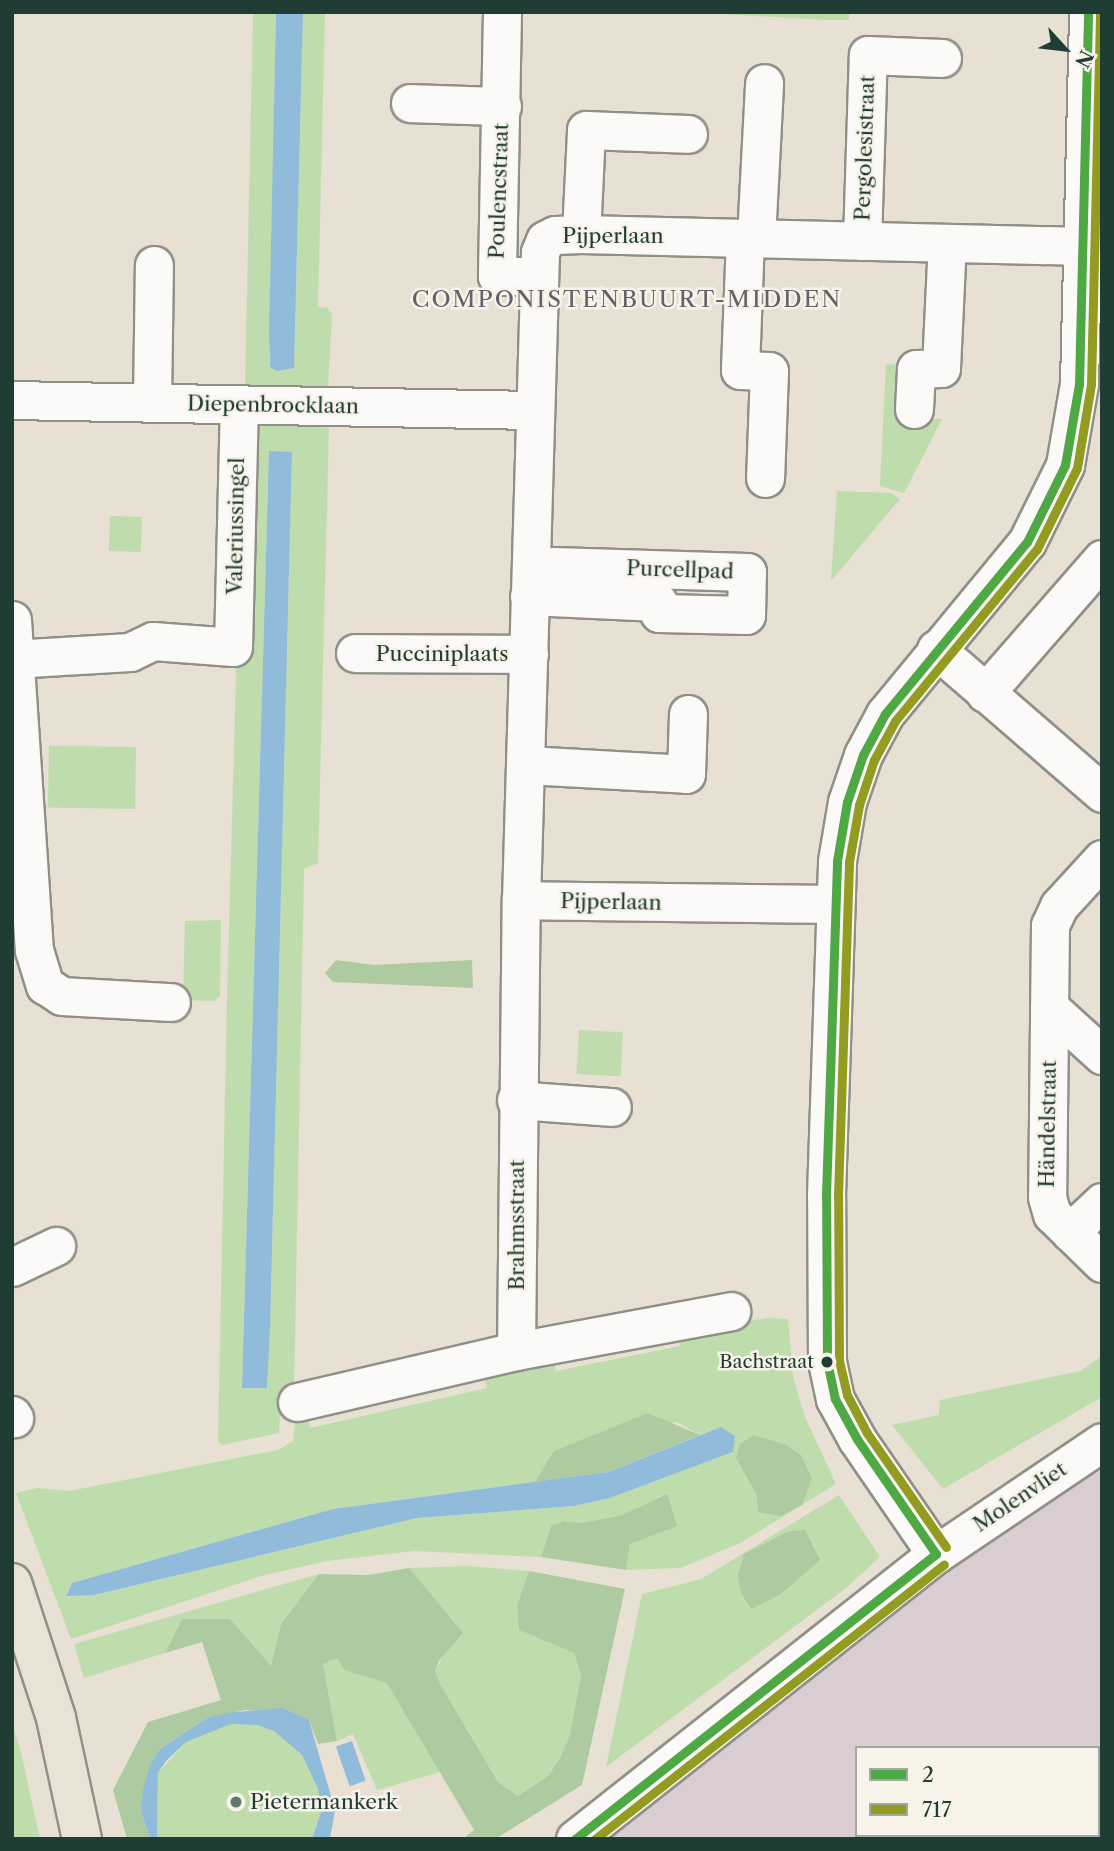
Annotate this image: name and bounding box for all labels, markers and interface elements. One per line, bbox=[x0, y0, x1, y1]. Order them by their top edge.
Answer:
north arrow bbox=[1030, 14, 1100, 84]
text: N bbox=[1070, 46, 1098, 71]
street label: Pergolesistraat bbox=[850, 75, 880, 221]
street label: Poulencstraat bbox=[484, 123, 514, 259]
street label: Pijperlaan bbox=[562, 223, 664, 249]
district label: COMPONISTENBUURT-MIDDEN bbox=[415, 285, 839, 313]
street label: Diepenbrocklaan bbox=[187, 391, 359, 419]
street label: Valeriussingel bbox=[222, 457, 250, 595]
street label: Purcellpad bbox=[626, 556, 734, 584]
street label: Pucciniplaats bbox=[376, 641, 508, 667]
street label: Pijperlaan bbox=[560, 889, 662, 915]
street label: Händelstraat bbox=[1034, 1060, 1062, 1188]
street label: Brahmsstraat bbox=[504, 1159, 530, 1291]
place label: Bachstraat bbox=[719, 1351, 814, 1373]
marker: Bachstraat bbox=[820, 1355, 834, 1369]
street label: Molenvliet bbox=[968, 1457, 1072, 1537]
legend bbox=[855, 1746, 1100, 1837]
text: 2 bbox=[922, 1762, 934, 1787]
place label: Pietermankerk bbox=[250, 1789, 398, 1815]
marker: Pietermankerk bbox=[228, 1794, 244, 1810]
text: 717 bbox=[922, 1797, 952, 1822]

